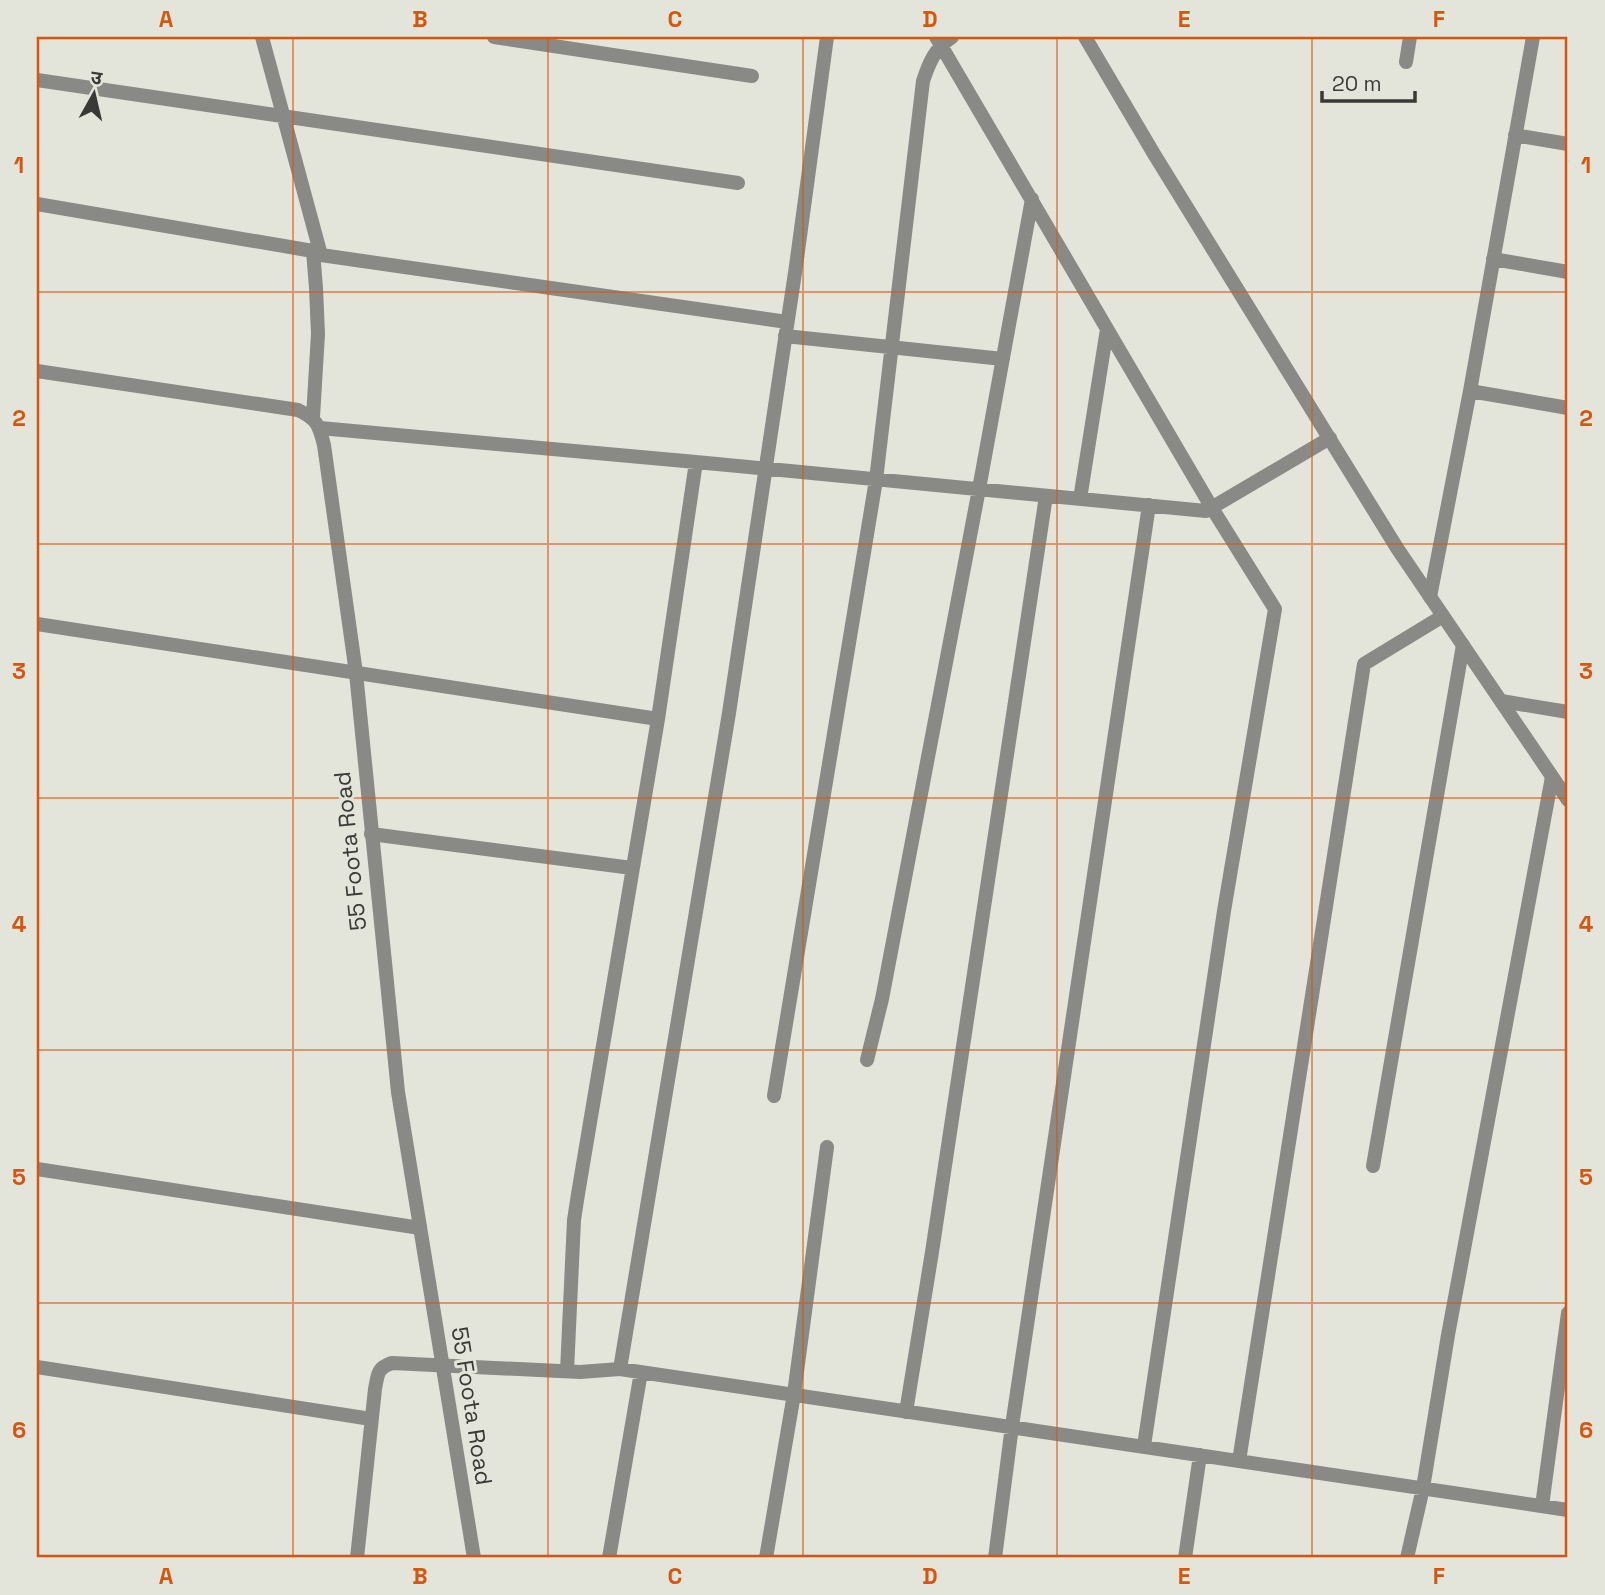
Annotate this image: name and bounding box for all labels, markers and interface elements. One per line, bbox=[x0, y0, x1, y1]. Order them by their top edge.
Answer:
text: A bbox=[159, 4, 174, 34]
text: B bbox=[412, 4, 428, 34]
text: C bbox=[668, 4, 682, 34]
text: D bbox=[922, 4, 938, 34]
text: E bbox=[1178, 4, 1190, 34]
text: F bbox=[1433, 4, 1445, 34]
north arrow bbox=[60, 60, 130, 130]
scale bar bbox=[1322, 60, 1414, 104]
text: उ bbox=[89, 65, 104, 91]
text: 20 m bbox=[1332, 70, 1382, 97]
text: 1 bbox=[14, 150, 24, 180]
text: 1 bbox=[1581, 150, 1591, 180]
text: 2 bbox=[12, 403, 26, 433]
text: 2 bbox=[1579, 403, 1593, 433]
text: 3 bbox=[12, 656, 26, 686]
text: 3 bbox=[1579, 656, 1593, 686]
street label: 55 Foota Road bbox=[327, 770, 373, 932]
text: 4 bbox=[12, 909, 27, 939]
text: 4 bbox=[1579, 909, 1594, 939]
text: 5 bbox=[12, 1162, 26, 1192]
text: 5 bbox=[1579, 1162, 1593, 1192]
street label: 55 Foota Road bbox=[445, 1325, 499, 1487]
text: 6 bbox=[12, 1415, 26, 1445]
text: 6 bbox=[1579, 1415, 1593, 1445]
text: A bbox=[159, 1561, 174, 1591]
text: B bbox=[412, 1561, 428, 1591]
text: C bbox=[668, 1561, 682, 1591]
text: D bbox=[922, 1561, 938, 1591]
text: E bbox=[1178, 1561, 1190, 1591]
text: F bbox=[1433, 1561, 1445, 1591]

